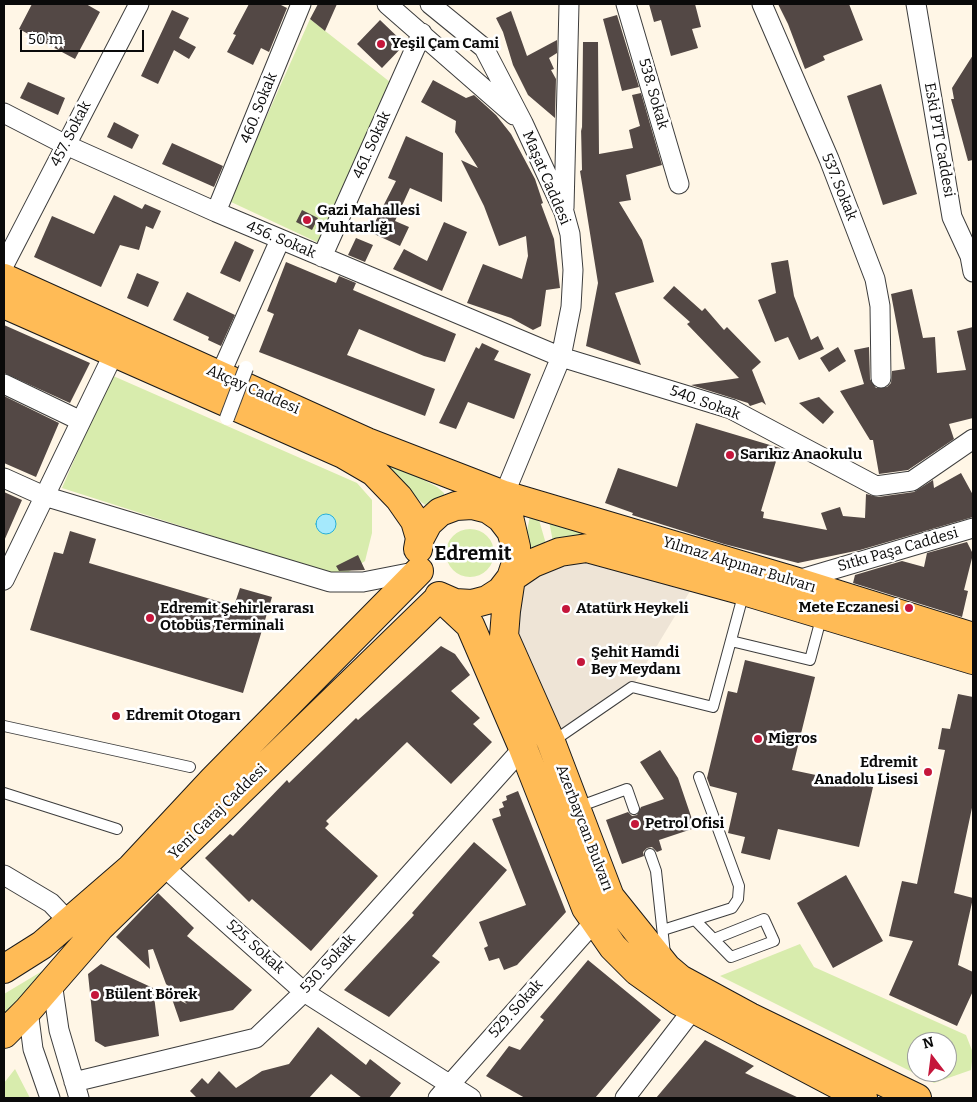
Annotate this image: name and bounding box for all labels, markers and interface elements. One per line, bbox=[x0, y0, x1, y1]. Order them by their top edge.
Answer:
scale bar bbox=[22, 20, 146, 52]
text: 50 m bbox=[28, 30, 63, 48]
place label: Yeşil Çam Cami bbox=[391, 35, 499, 53]
marker: Yeşil Çam Cami bbox=[375, 38, 387, 50]
street label: 538. Sokak bbox=[634, 56, 672, 132]
street label: 460. Sokak bbox=[237, 70, 281, 146]
street label: Eski PTT Caddesi bbox=[920, 81, 958, 199]
street label: 457. Sokak bbox=[47, 98, 95, 170]
street label: 461. Sokak bbox=[349, 108, 395, 182]
street label: Maşat Caddesi bbox=[518, 128, 574, 228]
street label: 537. Sokak bbox=[817, 151, 861, 223]
place label: Gazi Mahallesi Muhtarlığı bbox=[317, 202, 420, 237]
marker: Gazi Mahallesi Muhtarlığı bbox=[301, 214, 313, 226]
street label: 456. Sokak bbox=[243, 217, 319, 263]
street label: Akçay Caddesi bbox=[204, 361, 302, 419]
street label: 540. Sokak bbox=[667, 382, 743, 424]
place label: Sarıkız Anaokulu bbox=[740, 446, 862, 464]
marker: Sarıkız Anaokulu bbox=[724, 449, 736, 461]
street label: Sıtkı Paşa Caddesi bbox=[836, 524, 960, 576]
street label: Yılmaz Akpınar Bulvarı bbox=[660, 533, 818, 597]
district label: Edremit bbox=[434, 542, 512, 566]
place label: Mete Eczanesi bbox=[799, 599, 899, 617]
place label: Edremit Şehirlerarası Otobüs Terminali bbox=[160, 600, 314, 635]
place label: Atatürk Heykeli bbox=[576, 600, 688, 618]
marker: Mete Eczanesi bbox=[903, 602, 915, 614]
marker: Atatürk Heykeli bbox=[560, 603, 572, 615]
marker: Edremit Şehirlerarası Otobüs Terminali bbox=[144, 612, 156, 624]
place label: Şehit Hamdi Bey Meydanı bbox=[591, 644, 680, 679]
marker: Şehit Hamdi Bey Meydanı bbox=[575, 656, 587, 668]
place label: Edremit Otogarı bbox=[126, 707, 241, 725]
marker: Edremit Otogarı bbox=[110, 710, 122, 722]
place label: Migros bbox=[768, 730, 817, 748]
marker: Migros bbox=[752, 733, 764, 745]
place label: Edremit Anadolu Lisesi bbox=[814, 754, 918, 789]
street label: Yeni Garaj Caddesi bbox=[165, 761, 271, 863]
street label: Azerbaycan Bulvarı bbox=[552, 762, 616, 894]
marker: Edremit Anadolu Lisesi bbox=[922, 766, 934, 778]
place label: Petrol Ofisi bbox=[645, 815, 724, 833]
marker: Petrol Ofisi bbox=[629, 818, 641, 830]
street label: 525. Sokak bbox=[222, 916, 288, 978]
street label: 530. Sokak bbox=[297, 931, 359, 997]
street label: 529. Sokak bbox=[485, 976, 547, 1042]
place label: Bülent Börek bbox=[105, 986, 197, 1004]
marker: Bülent Börek bbox=[89, 989, 101, 1001]
north arrow bbox=[907, 1032, 957, 1082]
text: N bbox=[921, 1033, 936, 1053]

